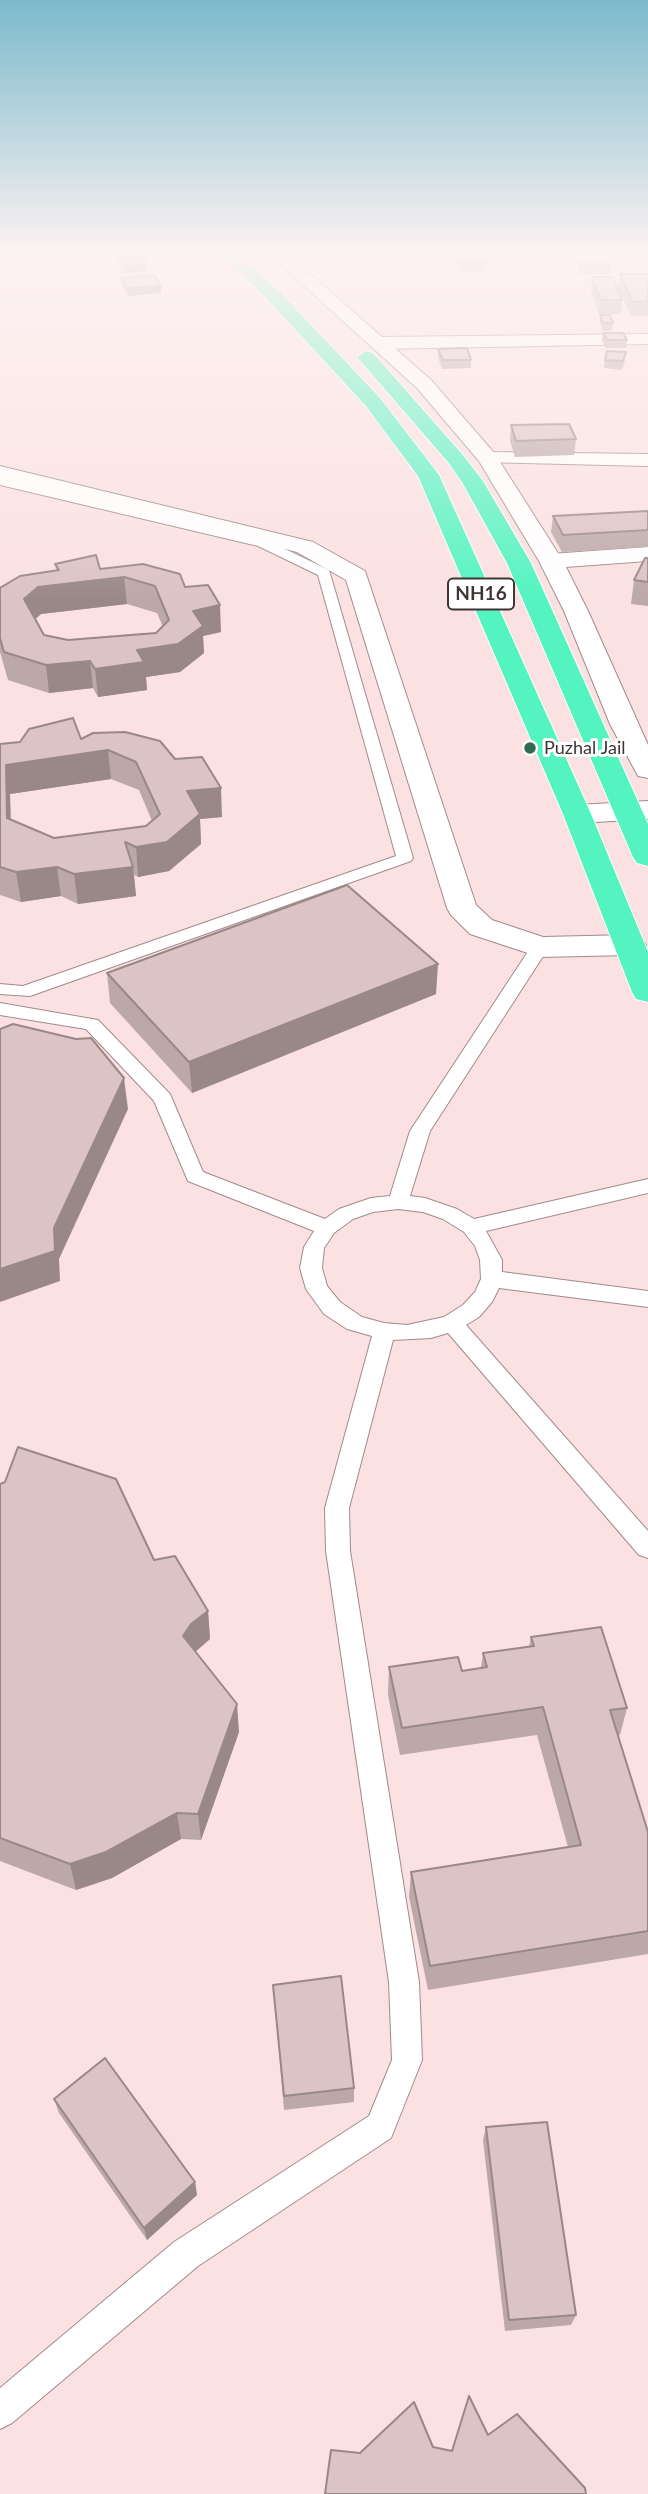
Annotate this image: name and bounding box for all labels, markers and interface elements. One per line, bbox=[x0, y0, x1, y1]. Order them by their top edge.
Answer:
road number: NH16 bbox=[448, 579, 514, 610]
place label: Puzhal Jail bbox=[544, 737, 626, 759]
marker: Puzhal Jail bbox=[522, 740, 538, 756]

